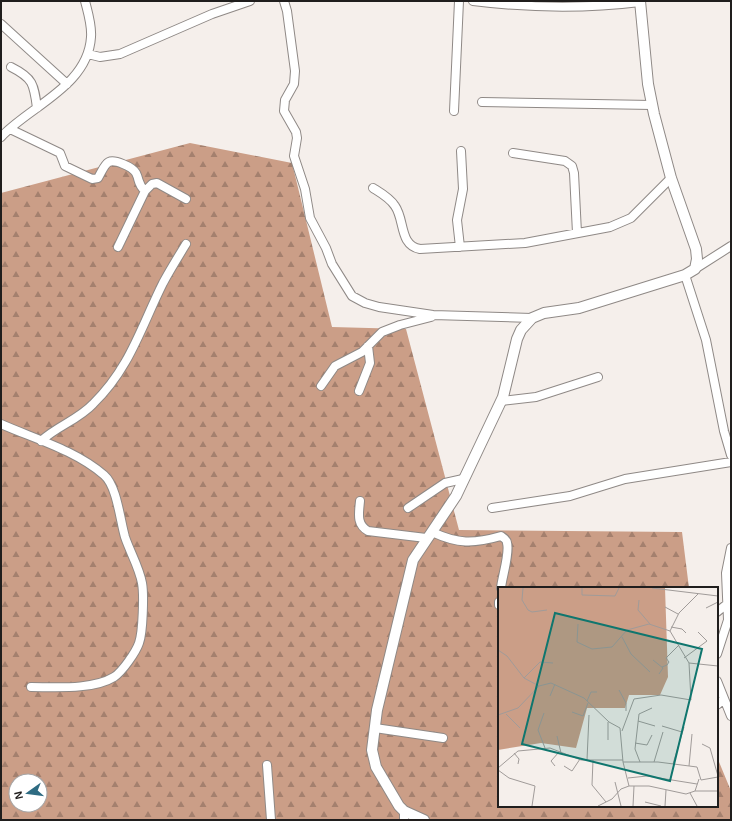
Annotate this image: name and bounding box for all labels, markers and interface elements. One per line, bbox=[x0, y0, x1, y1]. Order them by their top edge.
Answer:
inset map bbox=[498, 587, 718, 807]
north arrow bbox=[8, 773, 48, 813]
text: N bbox=[12, 790, 25, 801]

